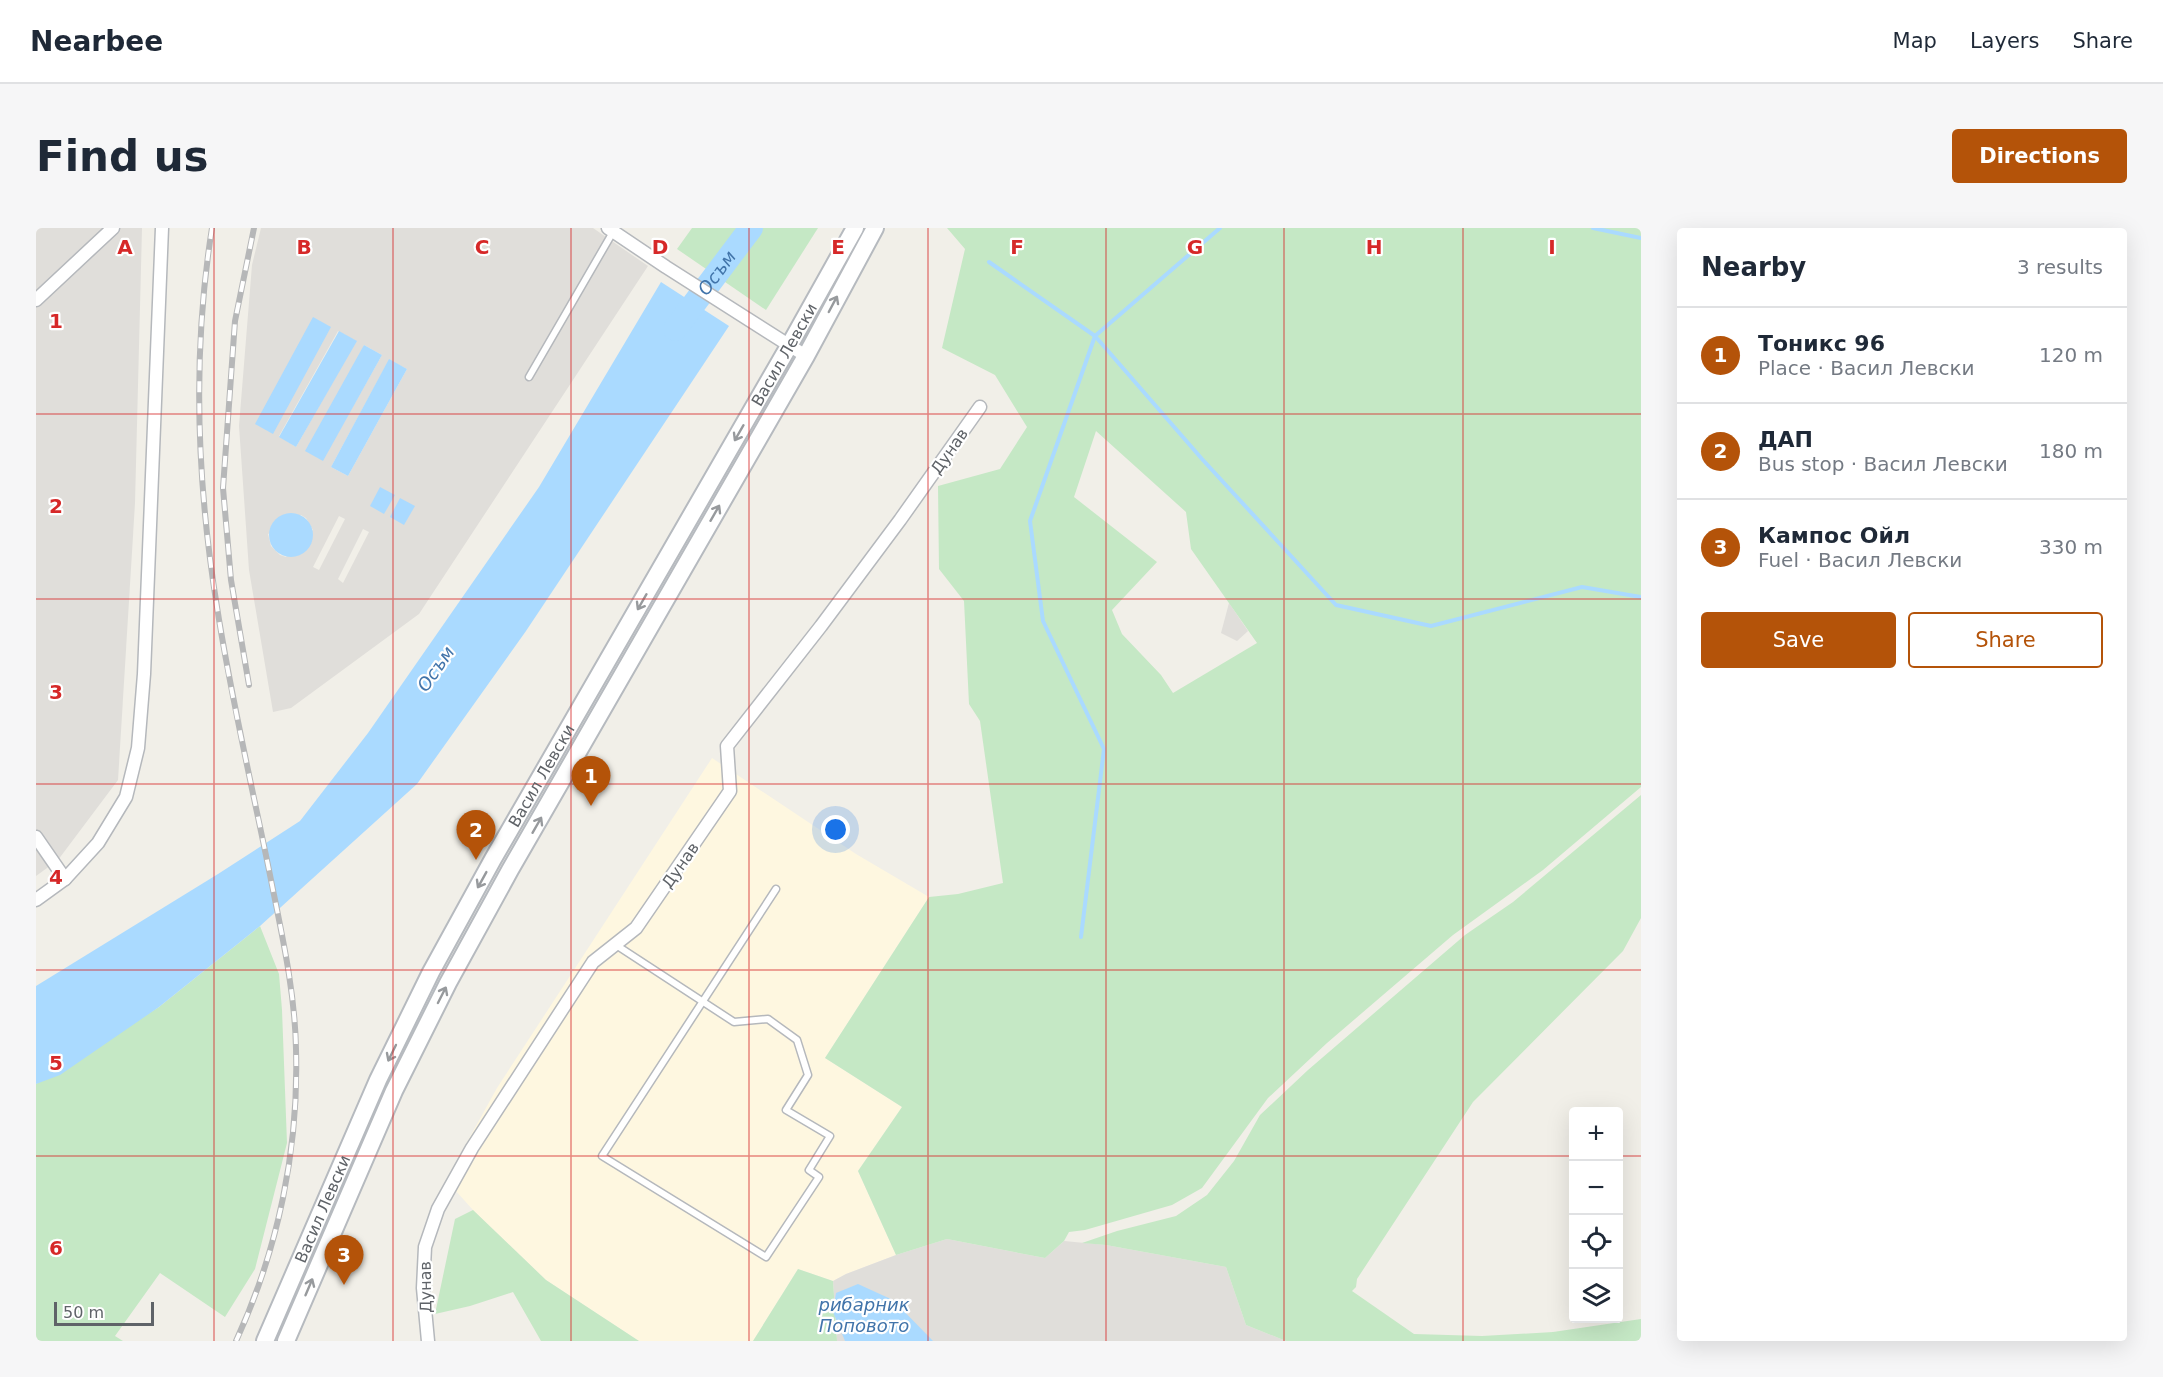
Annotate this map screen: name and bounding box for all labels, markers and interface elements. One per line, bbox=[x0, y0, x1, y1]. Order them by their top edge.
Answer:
text: Nearbee bbox=[30, 25, 163, 58]
text: Map bbox=[1893, 29, 1937, 53]
text: Layers bbox=[1970, 29, 2039, 53]
text: Share bbox=[2072, 29, 2133, 53]
button: Directions bbox=[1952, 129, 2127, 183]
text: Find us bbox=[36, 132, 209, 181]
text: A bbox=[117, 235, 133, 259]
text: B bbox=[296, 235, 312, 259]
text: C bbox=[475, 235, 489, 259]
text: D bbox=[652, 235, 668, 259]
text: E bbox=[831, 235, 845, 259]
text: F bbox=[1010, 235, 1024, 259]
text: G bbox=[1187, 235, 1203, 259]
text: H bbox=[1366, 235, 1382, 259]
text: I bbox=[1548, 235, 1556, 259]
water label: Осъм bbox=[693, 246, 740, 299]
text: Nearby bbox=[1701, 252, 1806, 282]
text: 3 results bbox=[2017, 255, 2103, 279]
one-way arrow bbox=[828, 296, 839, 314]
street label: Васил Левски bbox=[747, 300, 821, 410]
text: 1 bbox=[49, 309, 63, 333]
text: Тоникс 96 bbox=[1758, 331, 1885, 356]
text: 1 bbox=[1714, 343, 1727, 367]
text: 120 m bbox=[2039, 343, 2103, 367]
text: Place · Васил Левски bbox=[1758, 356, 1975, 380]
one-way arrow bbox=[733, 424, 745, 441]
street label: Дунав bbox=[927, 425, 972, 478]
text: ДАП bbox=[1758, 427, 1813, 452]
text: 2 bbox=[1714, 439, 1727, 463]
text: 180 m bbox=[2039, 439, 2103, 463]
text: Bus stop · Васил Левски bbox=[1758, 452, 2008, 476]
text: 2 bbox=[49, 494, 63, 518]
one-way arrow bbox=[710, 505, 722, 522]
text: Кампос Ойл bbox=[1758, 523, 1910, 548]
text: 3 bbox=[1714, 535, 1727, 559]
text: 330 m bbox=[2039, 535, 2103, 559]
text: Fuel · Васил Левски bbox=[1758, 548, 1962, 572]
one-way arrow bbox=[635, 593, 647, 610]
button: Save bbox=[1701, 612, 1896, 668]
button: Share bbox=[1908, 612, 2103, 668]
water label: Осъм bbox=[413, 642, 459, 695]
text: 3 bbox=[49, 680, 63, 704]
street label: Васил Левски bbox=[505, 721, 579, 831]
pin: 1 bbox=[572, 756, 610, 806]
pin: 2 bbox=[456, 810, 496, 860]
your location bbox=[821, 815, 850, 844]
one-way arrow bbox=[531, 817, 543, 834]
street label: Дунав bbox=[658, 839, 703, 892]
text: 4 bbox=[49, 865, 63, 889]
one-way arrow bbox=[476, 871, 488, 888]
one-way arrow bbox=[437, 987, 448, 1005]
one-way arrow bbox=[385, 1043, 397, 1061]
text: 5 bbox=[49, 1051, 63, 1075]
map controls bbox=[1569, 1107, 1623, 1323]
button: + bbox=[1569, 1107, 1623, 1161]
street label: Васил Левски bbox=[291, 1152, 354, 1266]
button: − bbox=[1569, 1161, 1623, 1215]
button: locate bbox=[1569, 1215, 1623, 1269]
text: 6 bbox=[49, 1236, 63, 1260]
pin: 3 bbox=[324, 1236, 364, 1285]
street label: Дунав bbox=[416, 1261, 435, 1313]
button: layers bbox=[1569, 1269, 1623, 1323]
one-way arrow bbox=[304, 1278, 315, 1297]
water label: рибарник Поповото bbox=[817, 1294, 910, 1336]
scale bar bbox=[54, 1299, 154, 1326]
text: 50 m bbox=[63, 1303, 104, 1322]

